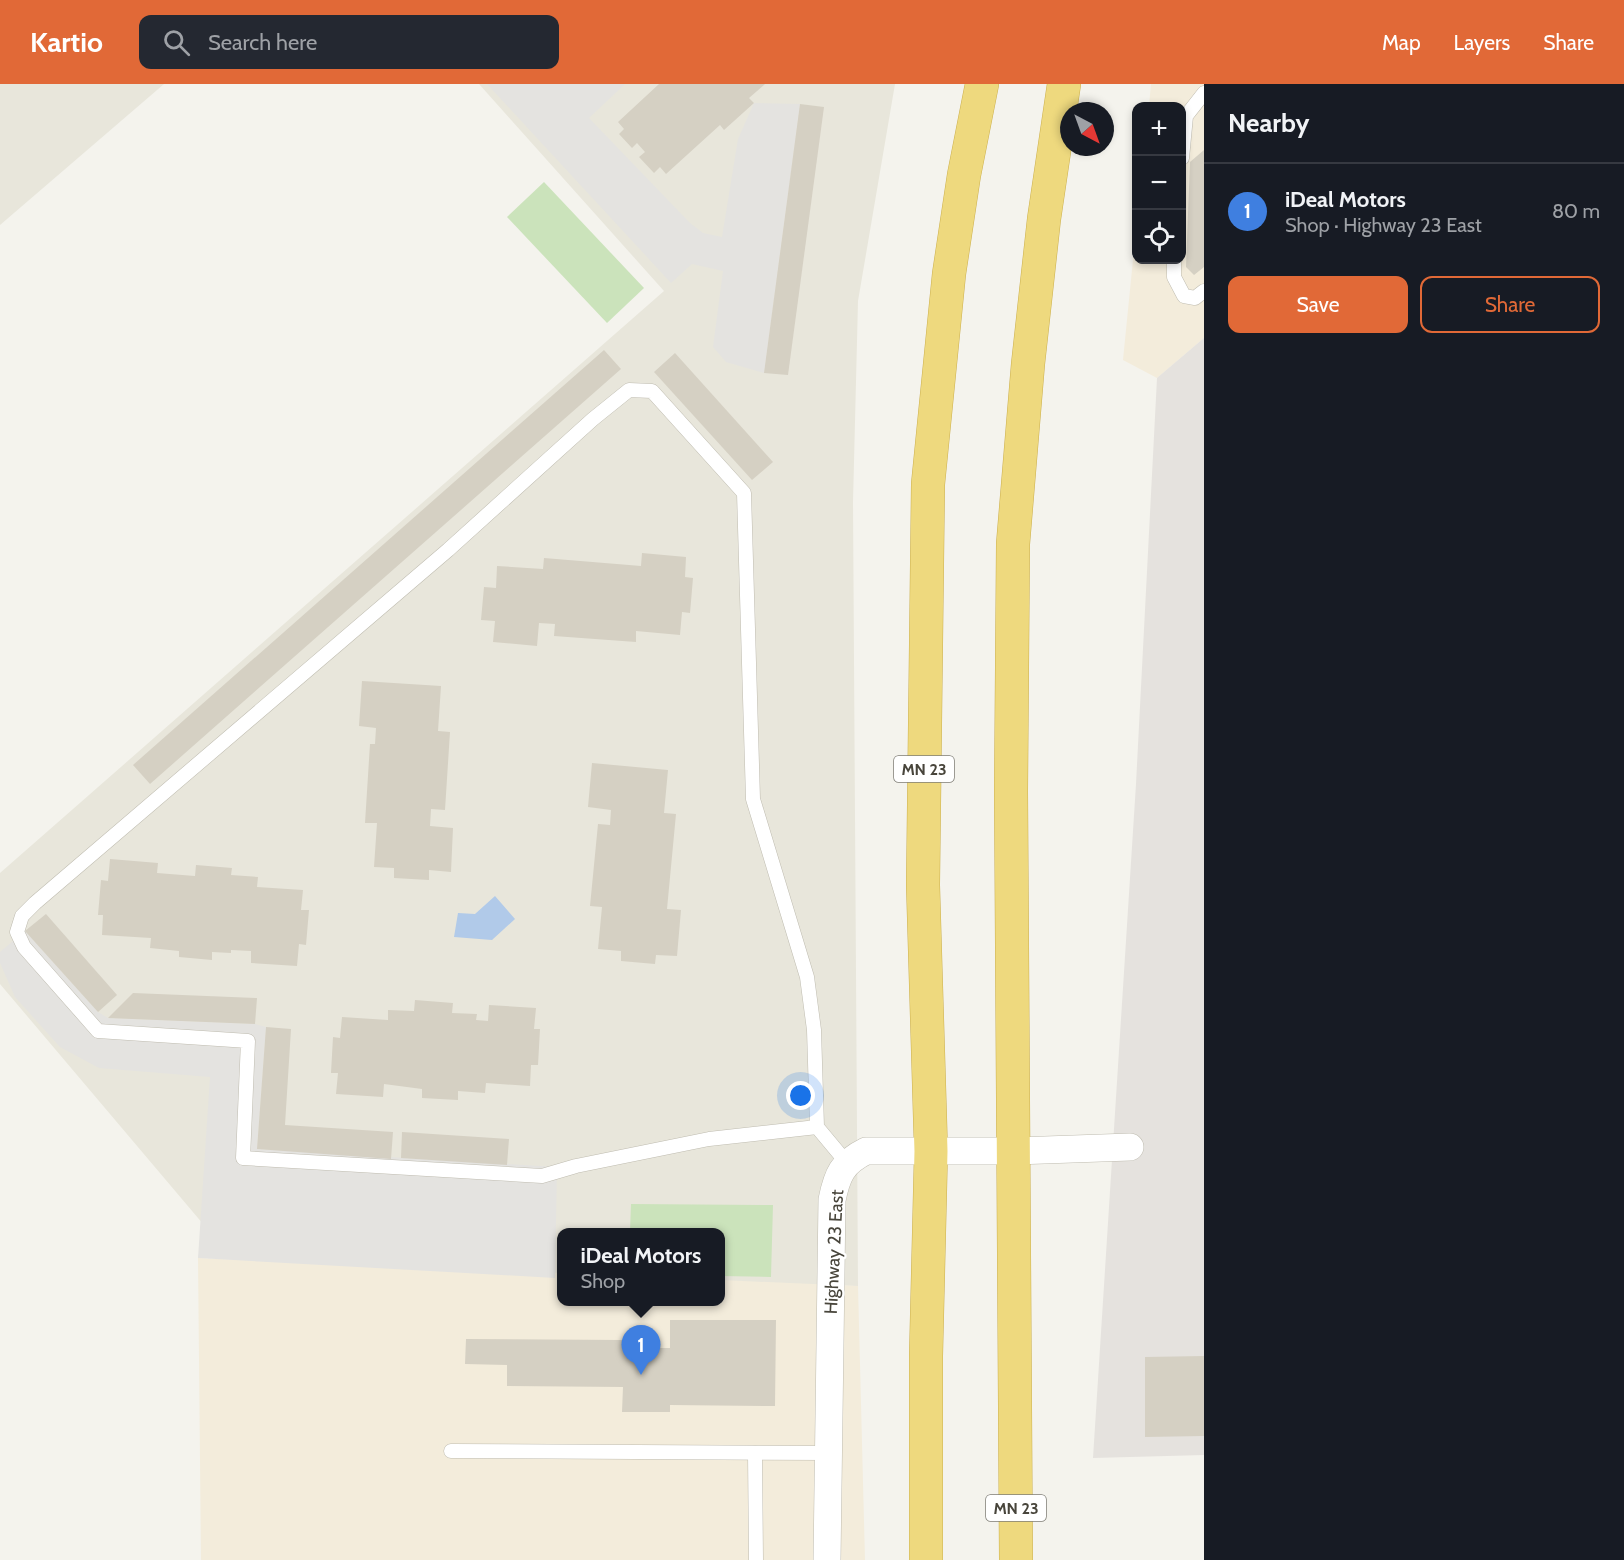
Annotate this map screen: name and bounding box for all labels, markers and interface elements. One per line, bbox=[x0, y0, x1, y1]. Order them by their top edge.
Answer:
search box bbox=[139, 15, 559, 69]
text: Kartio bbox=[30, 25, 103, 59]
icon: search bbox=[160, 26, 193, 59]
text: Search here bbox=[208, 29, 317, 56]
text: Map bbox=[1382, 30, 1421, 55]
text: Layers bbox=[1454, 30, 1510, 55]
text: Share bbox=[1543, 30, 1594, 55]
north arrow bbox=[1060, 102, 1114, 156]
map controls bbox=[1132, 102, 1186, 264]
button: + bbox=[1132, 102, 1186, 156]
text: Nearby bbox=[1228, 107, 1309, 139]
button: − bbox=[1132, 156, 1186, 210]
text: iDeal Motors bbox=[1285, 186, 1406, 213]
text: 1 bbox=[1244, 199, 1251, 223]
text: 80 m bbox=[1552, 199, 1600, 223]
button: locate bbox=[1132, 210, 1186, 264]
text: Shop · Highway 23 East bbox=[1285, 213, 1482, 237]
button: Save bbox=[1228, 276, 1408, 333]
button: Share bbox=[1420, 276, 1600, 333]
road number: MN 23 bbox=[894, 756, 954, 782]
your location bbox=[786, 1081, 815, 1110]
street label: Highway 23 East bbox=[820, 1189, 848, 1315]
popup bbox=[557, 1228, 725, 1306]
text: iDeal Motors bbox=[581, 1242, 701, 1269]
text: Shop bbox=[581, 1269, 625, 1293]
pin: 1 bbox=[622, 1326, 660, 1375]
road number: MN 23 bbox=[986, 1495, 1046, 1521]

